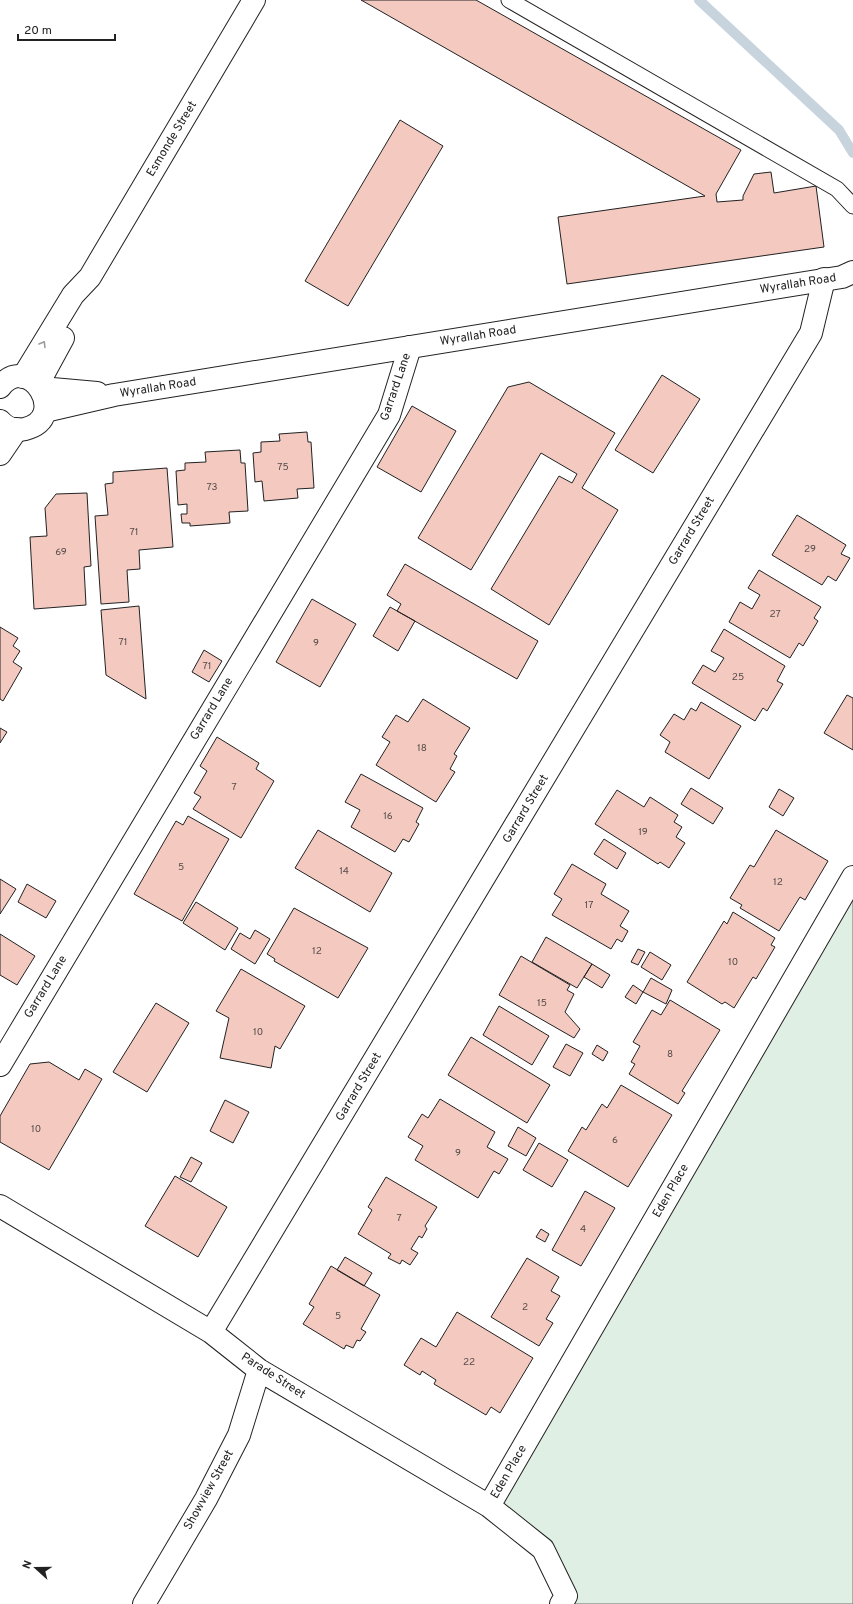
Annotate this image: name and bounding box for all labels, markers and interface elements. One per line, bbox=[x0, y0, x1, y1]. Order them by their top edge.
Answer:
scale bar bbox=[18, 16, 115, 42]
text: 20 m bbox=[24, 23, 52, 39]
street label: Esmonde Street bbox=[143, 98, 201, 180]
street label: Wyrallah Road bbox=[759, 270, 837, 298]
street label: Wyrallah Road bbox=[439, 322, 517, 350]
one-way arrow bbox=[38, 341, 45, 348]
street label: Garrard Lane bbox=[377, 351, 415, 423]
street label: Wyrallah Road bbox=[119, 374, 197, 402]
house number: 75 bbox=[277, 461, 289, 474]
house number: 73 bbox=[206, 481, 218, 494]
street label: Garrard Street bbox=[665, 494, 719, 568]
house number: 71 bbox=[129, 526, 139, 539]
house number: 29 bbox=[804, 543, 816, 556]
house number: 69 bbox=[55, 546, 67, 559]
house number: 27 bbox=[769, 608, 781, 621]
house number: 71 bbox=[118, 636, 128, 649]
house number: 9 bbox=[313, 637, 319, 650]
house number: 71 bbox=[202, 660, 212, 673]
house number: 25 bbox=[732, 671, 744, 684]
street label: Garrard Lane bbox=[187, 675, 237, 743]
house number: 18 bbox=[417, 742, 427, 755]
street label: Garrard Street bbox=[499, 772, 553, 846]
house number: 7 bbox=[231, 781, 237, 794]
house number: 16 bbox=[383, 810, 393, 823]
house number: 19 bbox=[638, 826, 648, 839]
house number: 5 bbox=[178, 861, 184, 874]
house number: 14 bbox=[339, 865, 349, 878]
house number: 12 bbox=[773, 876, 783, 889]
house number: 17 bbox=[585, 899, 593, 912]
house number: 12 bbox=[312, 945, 322, 958]
street label: Garrard Lane bbox=[21, 953, 71, 1021]
house number: 10 bbox=[728, 956, 738, 969]
house number: 15 bbox=[537, 997, 547, 1010]
house number: 10 bbox=[253, 1026, 263, 1039]
house number: 8 bbox=[667, 1048, 673, 1061]
street label: Garrard Street bbox=[332, 1050, 386, 1124]
house number: 10 bbox=[31, 1123, 41, 1136]
house number: 6 bbox=[612, 1134, 618, 1147]
house number: 9 bbox=[455, 1147, 461, 1160]
street label: Eden Place bbox=[649, 1161, 693, 1221]
house number: 7 bbox=[396, 1212, 402, 1225]
house number: 4 bbox=[580, 1223, 586, 1236]
house number: 2 bbox=[522, 1301, 528, 1314]
house number: 5 bbox=[335, 1310, 341, 1323]
street label: Parade Street bbox=[238, 1349, 308, 1403]
house number: 22 bbox=[463, 1356, 475, 1369]
street label: Eden Place bbox=[487, 1442, 531, 1502]
street label: Showview Street bbox=[180, 1447, 238, 1533]
north arrow bbox=[16, 1548, 56, 1588]
text: N bbox=[20, 1559, 36, 1571]

